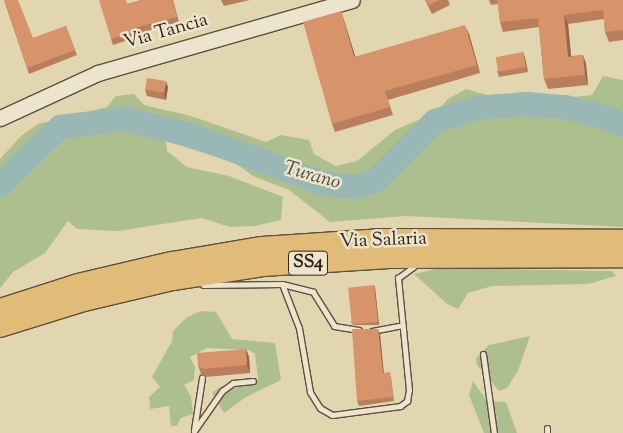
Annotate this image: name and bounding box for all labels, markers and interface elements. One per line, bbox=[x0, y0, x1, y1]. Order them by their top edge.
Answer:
street label: Via Tancia bbox=[121, 9, 211, 55]
water label: Turano bbox=[281, 157, 343, 195]
street label: Via Salaria bbox=[339, 228, 427, 254]
road number: SS4 bbox=[287, 248, 329, 278]

